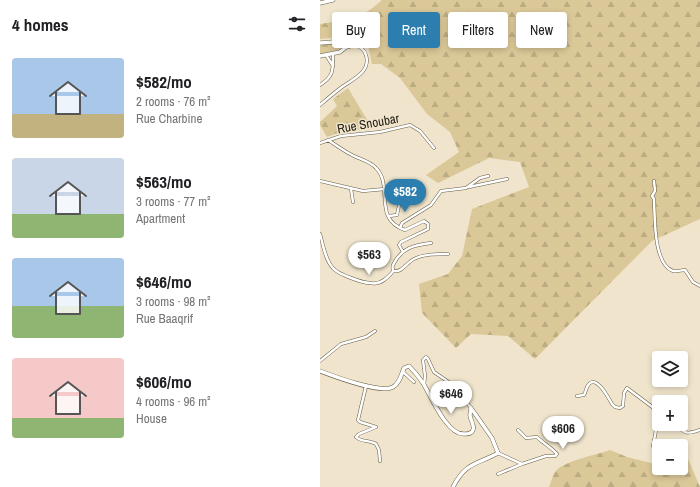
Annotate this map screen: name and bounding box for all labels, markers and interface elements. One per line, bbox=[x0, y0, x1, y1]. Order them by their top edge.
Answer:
chip: Buy bbox=[332, 12, 380, 48]
chip: Rent bbox=[388, 12, 440, 48]
chip: Filters bbox=[448, 12, 508, 48]
chip: New bbox=[516, 12, 567, 48]
text: 4 homes bbox=[12, 13, 69, 36]
icon: filters bbox=[286, 13, 308, 35]
text: $582/mo bbox=[136, 70, 192, 93]
icon: home bbox=[44, 74, 92, 122]
text: 2 rooms · 76 m² bbox=[136, 93, 211, 110]
text: Rue Charbine bbox=[136, 110, 202, 127]
street label: Rue Snoubar bbox=[336, 110, 401, 137]
text: $563/mo bbox=[136, 170, 192, 193]
icon: home bbox=[44, 174, 92, 222]
pin: $582 bbox=[381, 179, 429, 213]
text: $582 bbox=[393, 183, 417, 200]
text: 3 rooms · 77 m² bbox=[136, 193, 211, 210]
text: Apartment bbox=[136, 210, 185, 227]
pin: $563 bbox=[345, 242, 393, 276]
text: $563 bbox=[357, 246, 381, 263]
text: $646/mo bbox=[136, 270, 192, 293]
icon: home bbox=[44, 274, 92, 322]
text: 3 rooms · 98 m² bbox=[136, 293, 211, 310]
text: Rue Baaqrif bbox=[136, 310, 193, 327]
map controls bbox=[652, 351, 688, 475]
button: layers bbox=[652, 351, 688, 387]
text: $606/mo bbox=[136, 370, 192, 393]
icon: home bbox=[44, 374, 92, 422]
pin: $646 bbox=[427, 381, 475, 415]
text: $646 bbox=[439, 385, 463, 402]
text: 4 rooms · 96 m² bbox=[136, 393, 211, 410]
button: + bbox=[652, 395, 688, 431]
text: House bbox=[136, 410, 167, 427]
pin: $606 bbox=[539, 416, 587, 450]
text: $606 bbox=[551, 420, 575, 437]
button: − bbox=[652, 439, 688, 475]

